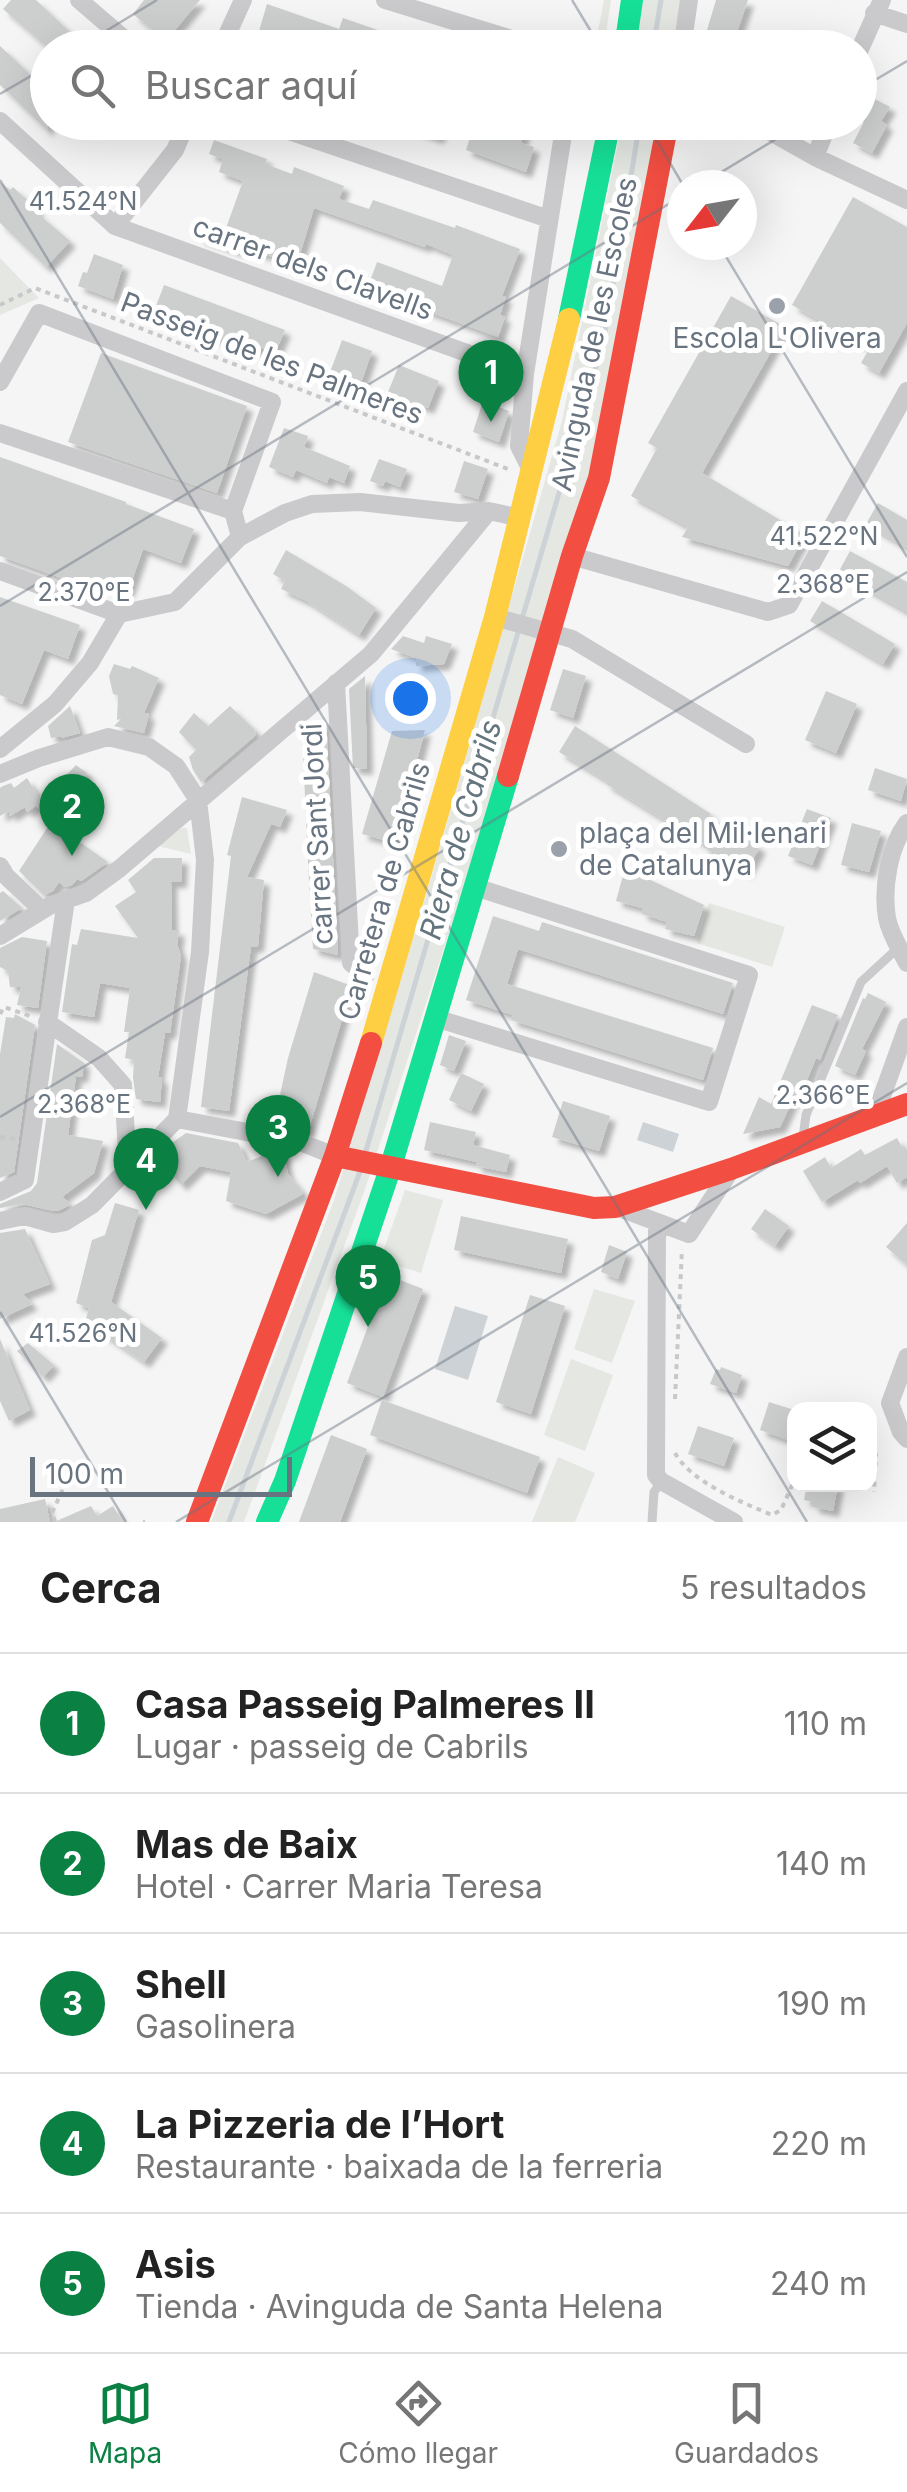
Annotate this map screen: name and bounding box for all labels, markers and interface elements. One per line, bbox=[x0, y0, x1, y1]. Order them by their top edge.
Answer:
search box bbox=[30, 30, 877, 140]
icon: search bbox=[65, 58, 120, 113]
text: Buscar aquí bbox=[145, 62, 357, 108]
north arrow bbox=[667, 170, 757, 260]
street label: Avinguda de les Escoles bbox=[544, 174, 644, 494]
text: 41.524°N bbox=[29, 186, 137, 216]
street label: carrer dels Clavells bbox=[188, 209, 438, 327]
street label: Passeig de les Palmeres bbox=[116, 285, 428, 431]
marker: Escola L'Olivera bbox=[766, 295, 788, 317]
place label: Escola L'Olivera bbox=[672, 321, 882, 355]
pin: 1 bbox=[458, 340, 524, 422]
text: 41.522°N bbox=[770, 521, 878, 551]
text: 2.368°E bbox=[776, 569, 870, 599]
text: 2.370°E bbox=[37, 577, 131, 607]
your location bbox=[385, 673, 436, 724]
water label: Riera de Cabrils bbox=[412, 716, 509, 944]
street label: carrer Sant Jordi bbox=[294, 722, 340, 946]
street label: Carretera de Cabrils bbox=[331, 758, 437, 1024]
pin: 2 bbox=[40, 774, 104, 856]
place label: plaça del Mil·lenari de Catalunya bbox=[579, 816, 827, 882]
marker: plaça del Mil·lenari de Catalunya bbox=[548, 838, 570, 860]
text: 2.366°E bbox=[776, 1080, 870, 1110]
text: 2.368°E bbox=[37, 1089, 131, 1119]
pin: 3 bbox=[246, 1094, 310, 1177]
pin: 4 bbox=[114, 1128, 178, 1210]
pin: 5 bbox=[336, 1244, 400, 1327]
text: 41.526°N bbox=[29, 1318, 137, 1348]
map controls bbox=[787, 1402, 877, 1492]
button: layers bbox=[787, 1402, 877, 1492]
scale bar bbox=[30, 1452, 292, 1496]
text: 100 m bbox=[45, 1457, 124, 1491]
text: Cerca bbox=[40, 1562, 162, 1613]
text: 5 resultados bbox=[680, 1568, 867, 1607]
text: Casa Passeig Palmeres II bbox=[135, 1681, 595, 1727]
text: 1 bbox=[66, 1704, 79, 1743]
text: 110 m bbox=[784, 1704, 867, 1743]
text: Lugar · passeig de Cabrils bbox=[135, 1727, 529, 1766]
text: Mas de Baix bbox=[135, 1821, 358, 1867]
text: 2 bbox=[62, 1844, 83, 1883]
text: 140 m bbox=[776, 1844, 867, 1883]
text: Hotel · Carrer Maria Teresa bbox=[135, 1867, 543, 1906]
text: Shell bbox=[135, 1961, 227, 2007]
text: 3 bbox=[62, 1984, 83, 2023]
text: 190 m bbox=[777, 1984, 867, 2023]
text: Gasolinera bbox=[135, 2007, 296, 2046]
text: La Pizzeria de l’Hort bbox=[135, 2101, 505, 2147]
text: 4 bbox=[62, 2124, 83, 2163]
text: 220 m bbox=[771, 2124, 867, 2163]
text: Restaurante · baixada de la ferreria bbox=[135, 2147, 663, 2186]
text: Asis bbox=[135, 2241, 216, 2287]
text: 5 bbox=[62, 2264, 83, 2303]
text: 240 m bbox=[770, 2264, 867, 2303]
text: Tienda · Avinguda de Santa Helena bbox=[135, 2287, 663, 2326]
tab: Mapa bbox=[88, 2376, 162, 2470]
tab: Cómo llegar bbox=[338, 2376, 498, 2470]
tab: Guardados bbox=[674, 2376, 819, 2470]

